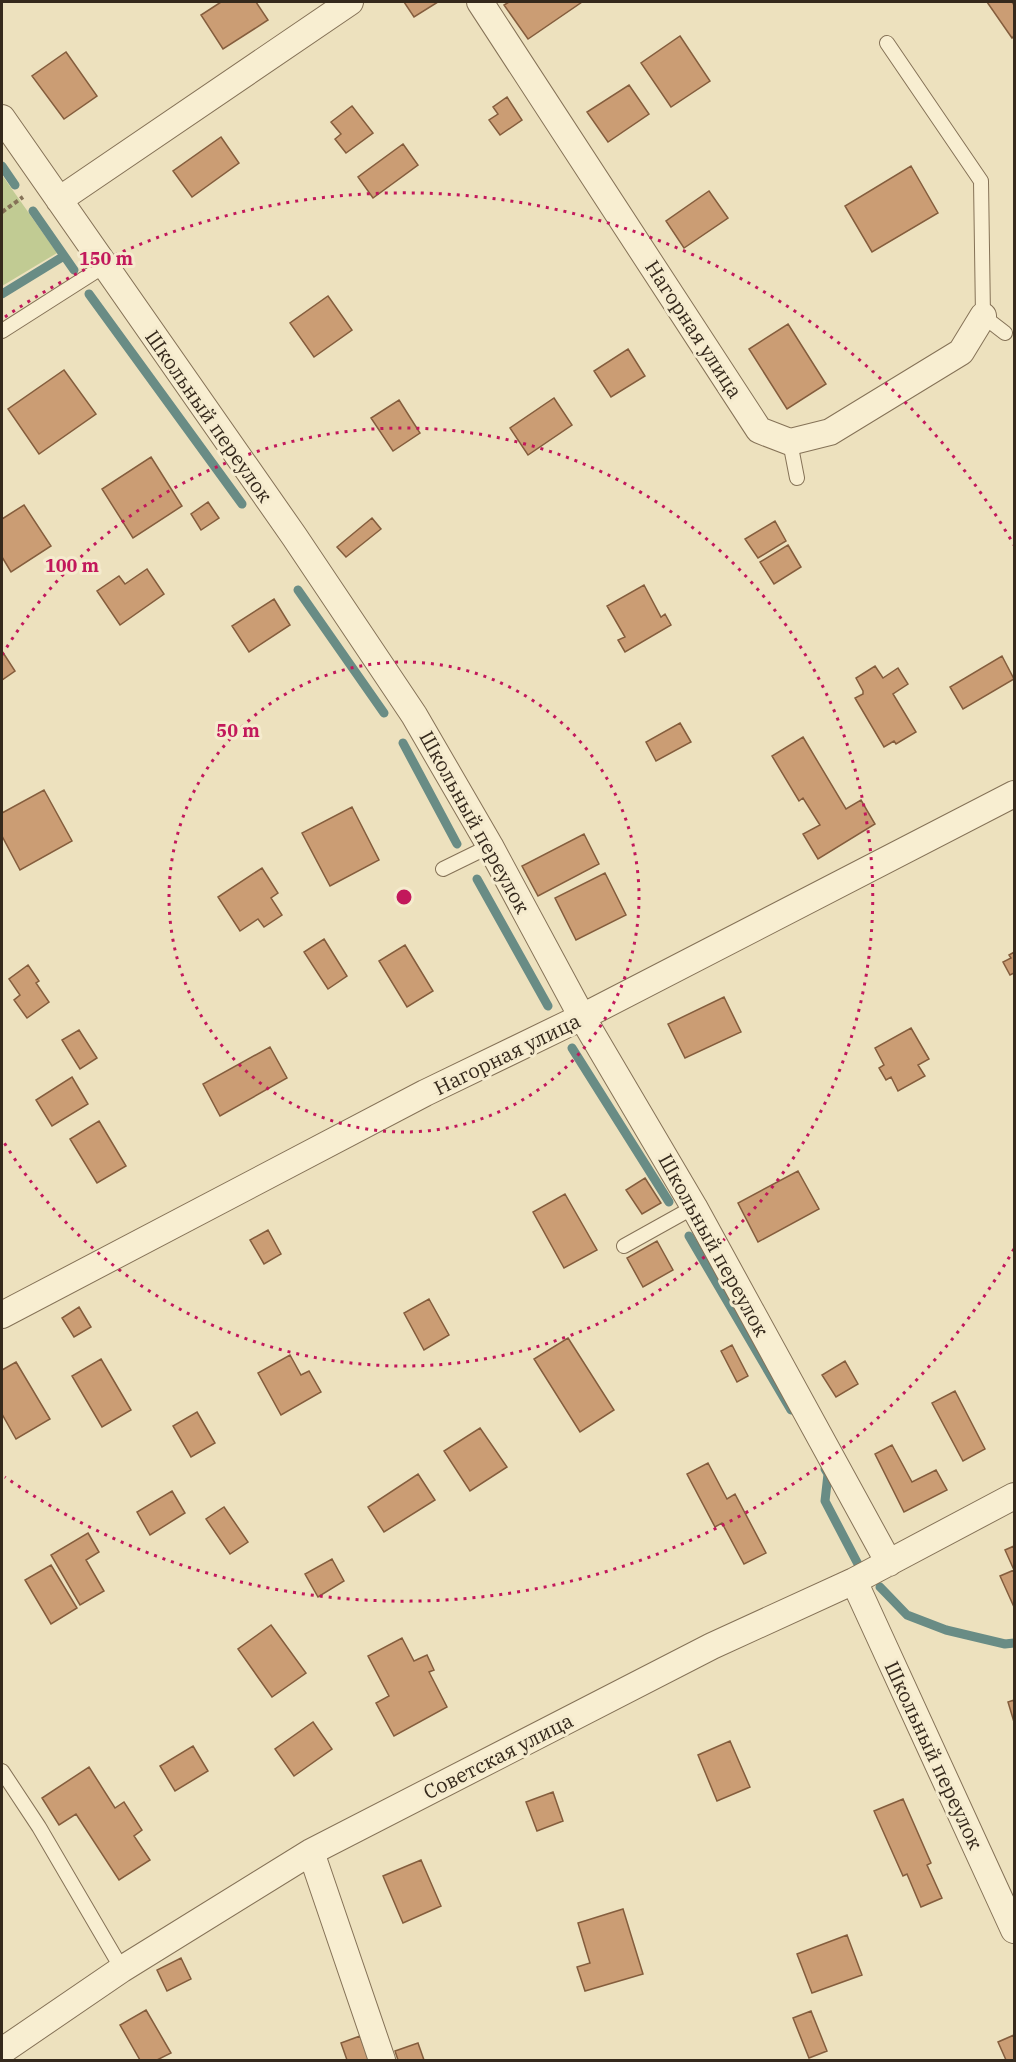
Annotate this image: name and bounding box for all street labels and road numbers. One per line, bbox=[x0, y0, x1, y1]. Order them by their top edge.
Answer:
street label: Нагорная улица bbox=[639, 255, 749, 403]
street label: Школьный переулок bbox=[139, 324, 279, 508]
street label: Школьный переулок bbox=[414, 726, 537, 918]
street label: Нагорная улица bbox=[429, 1007, 585, 1101]
street label: Школьный переулок bbox=[653, 1149, 776, 1341]
street label: Школьный переулок bbox=[879, 1657, 990, 1854]
street label: Советская улица bbox=[418, 1707, 578, 1805]

